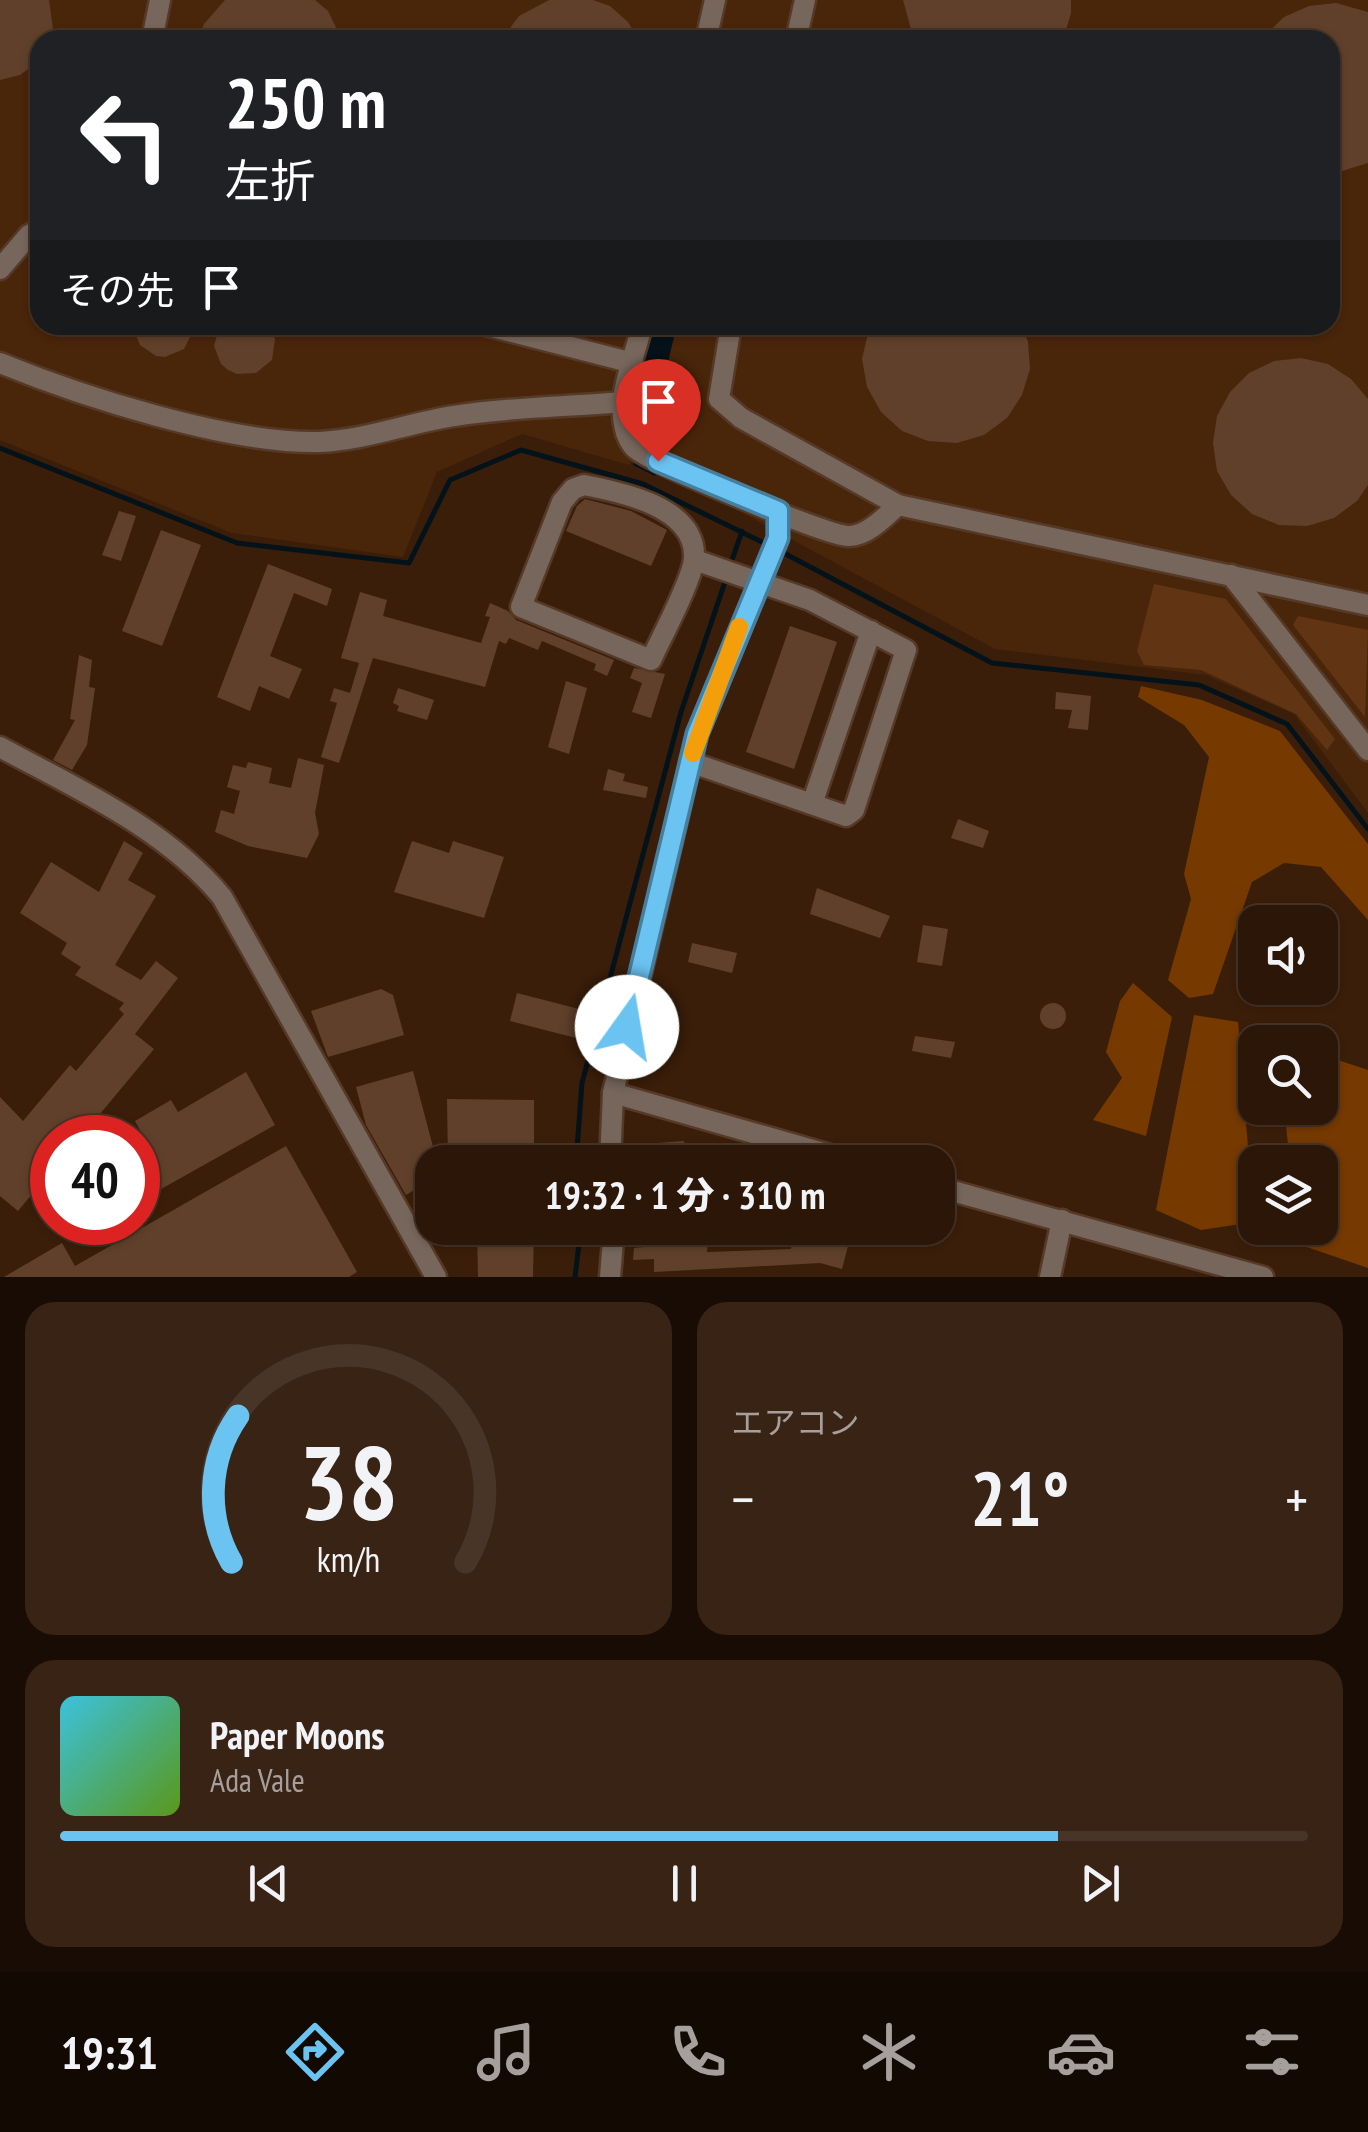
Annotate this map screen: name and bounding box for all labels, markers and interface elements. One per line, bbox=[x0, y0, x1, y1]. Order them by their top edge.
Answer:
text: 250 m bbox=[225, 57, 386, 147]
icon: left bbox=[60, 70, 190, 200]
text: 左折 bbox=[225, 151, 315, 209]
icon: arrive bbox=[194, 260, 249, 315]
text: その先 bbox=[60, 265, 174, 314]
pin bbox=[616, 359, 701, 462]
icon: arrive bbox=[631, 374, 686, 429]
map controls bbox=[1238, 905, 1338, 1245]
button: sound bbox=[1238, 905, 1338, 1005]
position arrow bbox=[575, 975, 679, 1079]
button: search bbox=[1238, 1025, 1338, 1125]
speed limit sign: 40 bbox=[30, 1115, 160, 1245]
button: layers bbox=[1238, 1145, 1338, 1245]
text: 19:32 · 1 分 · 310 m bbox=[545, 1170, 825, 1219]
text: エアコン bbox=[732, 1401, 860, 1443]
text: 38 bbox=[299, 1414, 398, 1549]
text: 21° bbox=[970, 1450, 1069, 1547]
text: − bbox=[732, 1463, 754, 1534]
text: + bbox=[1285, 1463, 1308, 1534]
text: km/h bbox=[317, 1536, 380, 1582]
text: Paper Moons bbox=[210, 1710, 385, 1759]
text: Ada Vale bbox=[210, 1759, 305, 1801]
icon: previous bbox=[241, 1856, 296, 1911]
icon: pause bbox=[657, 1856, 712, 1911]
icon: next bbox=[1073, 1856, 1128, 1911]
icon: directions bbox=[280, 2017, 350, 2087]
icon: music bbox=[471, 2017, 541, 2087]
icon: phone bbox=[663, 2017, 733, 2087]
icon: climate bbox=[854, 2017, 924, 2087]
icon: car bbox=[1046, 2017, 1116, 2087]
icon: filters bbox=[1237, 2017, 1307, 2087]
text: 19:31 bbox=[61, 2023, 158, 2081]

